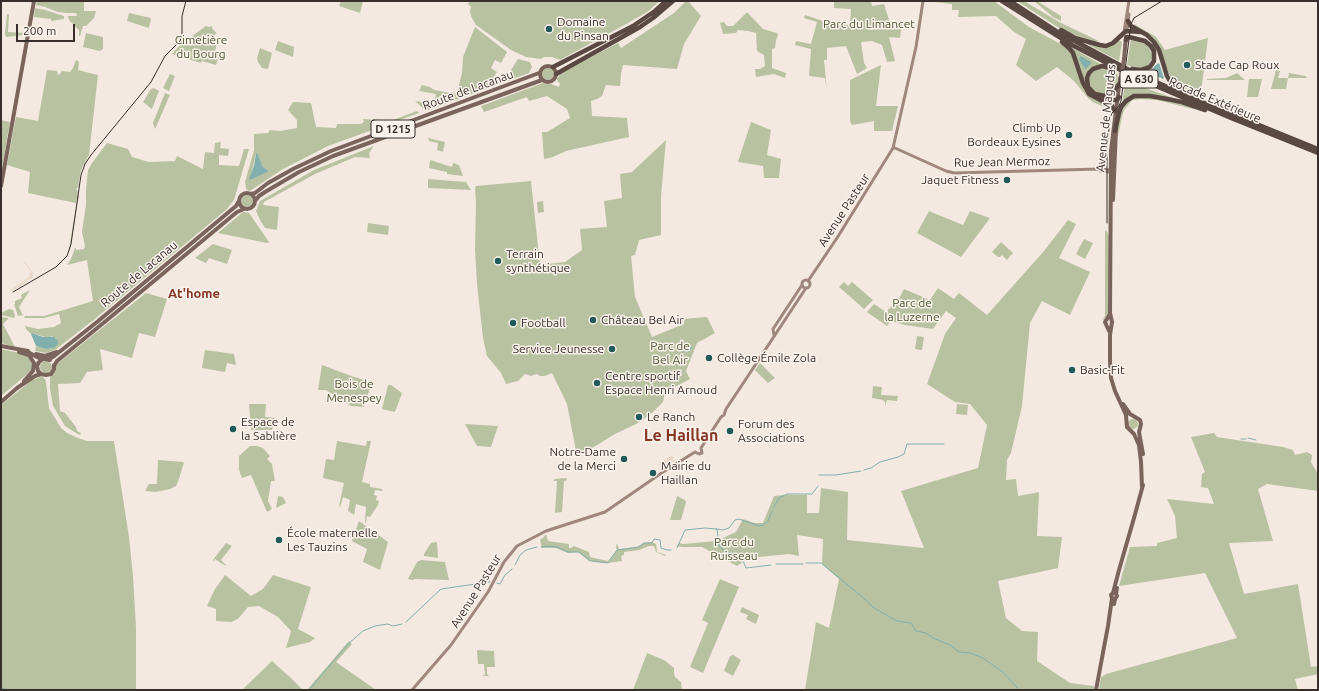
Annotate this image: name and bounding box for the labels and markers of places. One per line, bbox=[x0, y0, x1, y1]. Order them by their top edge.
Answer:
place label: Domaine du Pinsan bbox=[557, 15, 609, 43]
marker: Domaine du Pinsan bbox=[544, 24, 554, 34]
place label: Stade Cap Roux bbox=[1195, 58, 1279, 72]
marker: Stade Cap Roux bbox=[1182, 60, 1192, 70]
place label: Climb Up Bordeaux Eysines bbox=[967, 121, 1061, 149]
marker: Climb Up Bordeaux Eysines bbox=[1064, 130, 1074, 140]
place label: Jaquet Fitness bbox=[921, 173, 999, 187]
marker: Jaquet Fitness bbox=[1002, 175, 1012, 185]
place label: Terrain synthétique bbox=[506, 247, 570, 275]
marker: Terrain synthétique bbox=[493, 256, 503, 266]
place label: Château Bel Air bbox=[601, 313, 684, 327]
marker: Château Bel Air bbox=[588, 315, 598, 325]
place label: Football bbox=[521, 316, 566, 330]
marker: Football bbox=[508, 318, 518, 328]
place label: Service Jeunesse bbox=[513, 342, 604, 356]
marker: Service Jeunesse bbox=[607, 344, 617, 354]
place label: Collège Émile Zola bbox=[717, 351, 816, 365]
marker: Collège Émile Zola bbox=[704, 353, 714, 363]
place label: Basic-Fit bbox=[1080, 363, 1125, 377]
marker: Basic-Fit bbox=[1067, 365, 1077, 375]
place label: Centre sportif Espace Henri Arnoud bbox=[605, 369, 717, 397]
marker: Centre sportif Espace Henri Arnoud bbox=[592, 378, 602, 388]
place label: Le Ranch bbox=[647, 410, 695, 424]
marker: Le Ranch bbox=[634, 412, 644, 422]
place label: Espace de la Sablière bbox=[241, 415, 296, 443]
place label: Forum des Associations bbox=[738, 417, 805, 445]
marker: Espace de la Sablière bbox=[228, 424, 238, 434]
marker: Forum des Associations bbox=[725, 426, 735, 436]
place label: Notre-Dame de la Merci bbox=[549, 445, 616, 473]
marker: Notre-Dame de la Merci bbox=[619, 454, 629, 464]
place label: Mairie du Haillan bbox=[661, 459, 711, 487]
marker: Mairie du Haillan bbox=[648, 468, 658, 478]
place label: École maternelle Les Tauzins bbox=[287, 526, 378, 554]
marker: École maternelle Les Tauzins bbox=[274, 535, 284, 545]

